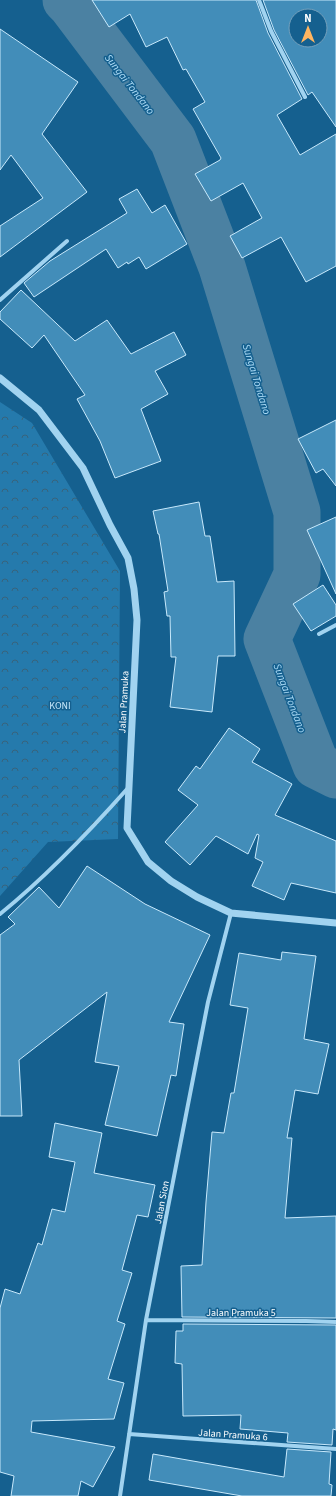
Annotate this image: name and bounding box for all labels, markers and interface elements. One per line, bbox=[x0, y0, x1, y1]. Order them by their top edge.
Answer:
north arrow bbox=[288, 8, 328, 48]
text: N bbox=[304, 11, 312, 26]
water label: Sungai Tondano bbox=[101, 51, 158, 118]
water label: Sungai Tondano bbox=[239, 342, 274, 417]
water label: Sungai Tondano bbox=[269, 661, 310, 735]
street label: Jalan Pramuka bbox=[115, 671, 133, 734]
park label: KONI bbox=[49, 699, 71, 713]
street label: Jalan Sion bbox=[151, 1179, 173, 1225]
street label: Jalan Pramuka 5 bbox=[206, 1306, 276, 1320]
street label: Jalan Pramuka 6 bbox=[198, 1426, 268, 1444]

